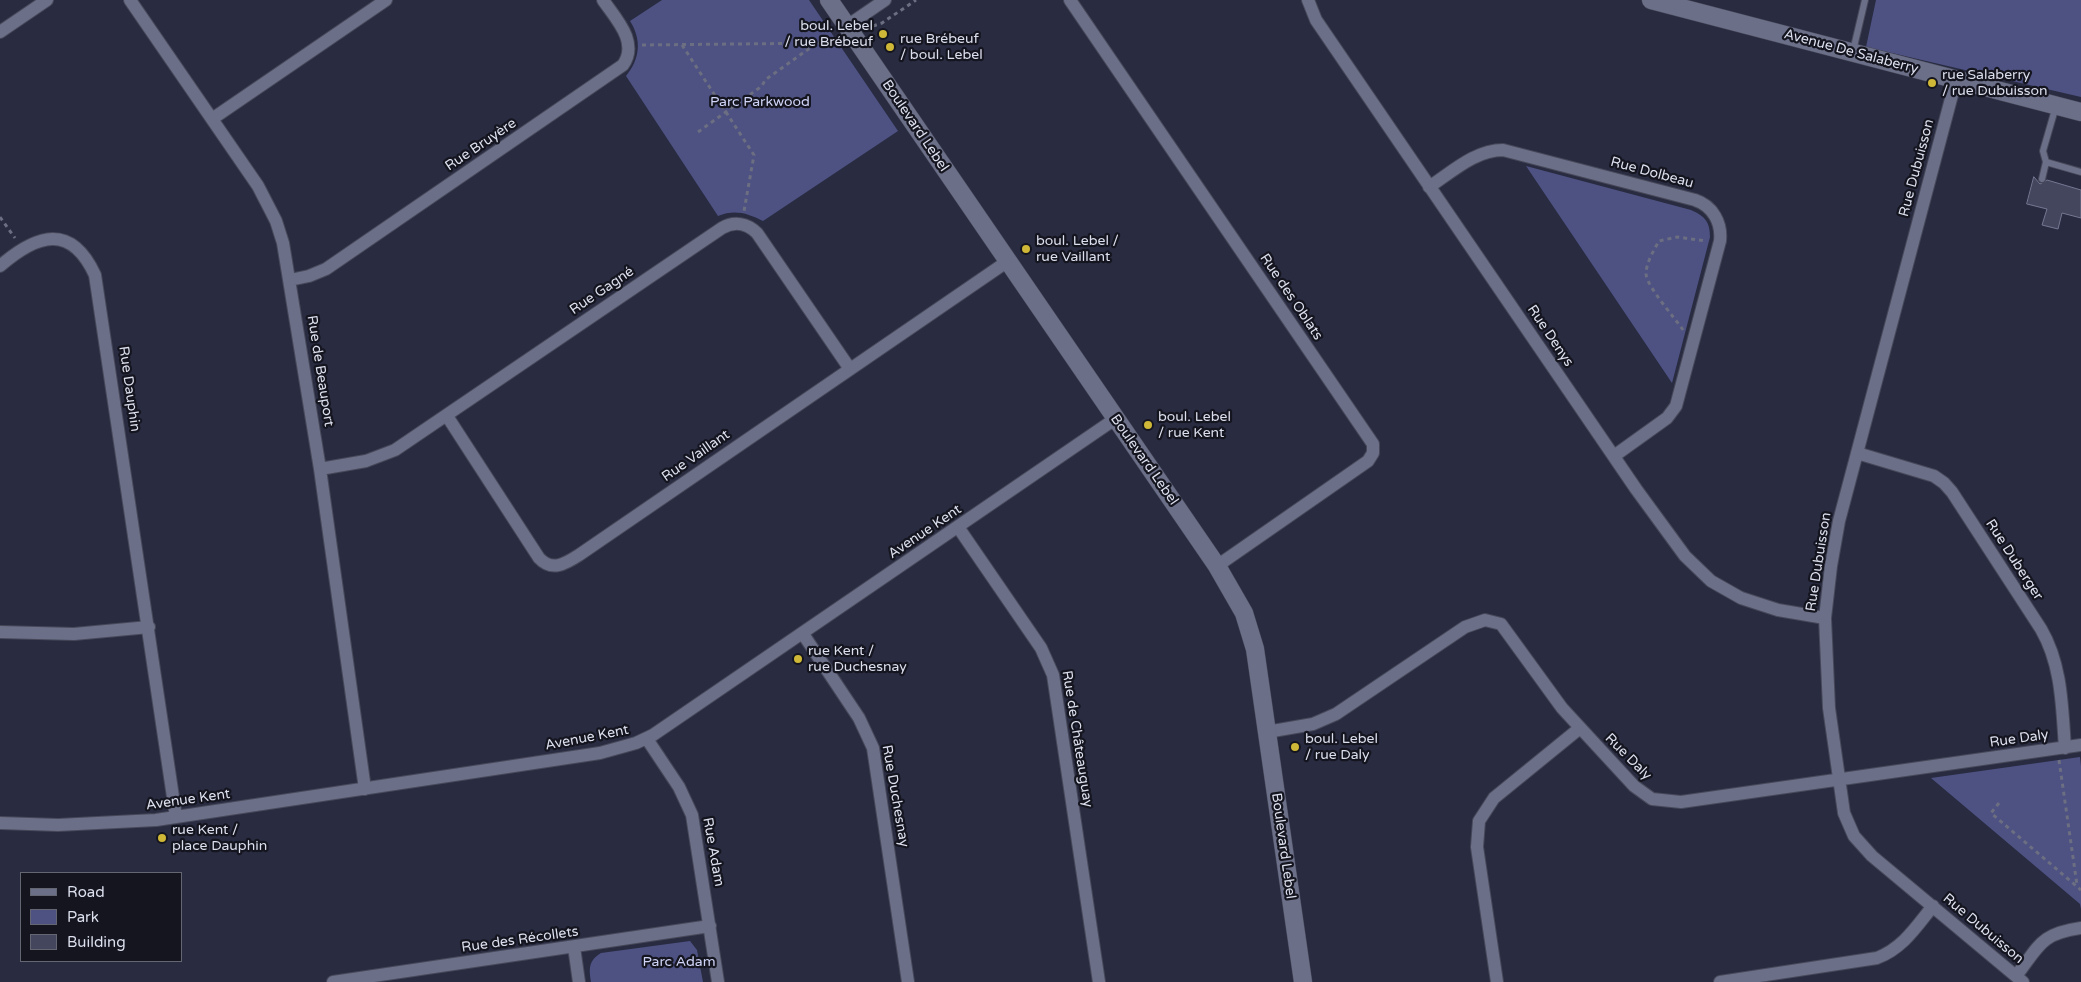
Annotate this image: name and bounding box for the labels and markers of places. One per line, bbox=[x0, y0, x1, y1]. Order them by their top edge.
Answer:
place label: boul. Lebel / rue Brébeuf bbox=[784, 18, 873, 50]
marker: boul. Lebel / rue Brébeuf bbox=[877, 28, 889, 40]
place label: rue Brébeuf / boul. Lebel bbox=[900, 31, 983, 64]
marker: rue Brébeuf / boul. Lebel bbox=[884, 41, 896, 53]
place label: rue Salaberry / rue Dubuisson bbox=[1942, 67, 2048, 100]
marker: rue Salaberry / rue Dubuisson bbox=[1926, 77, 1938, 89]
place label: boul. Lebel / rue Vaillant bbox=[1036, 233, 1119, 266]
marker: boul. Lebel / rue Vaillant bbox=[1020, 243, 1032, 255]
place label: boul. Lebel / rue Kent bbox=[1158, 409, 1231, 442]
marker: boul. Lebel / rue Kent bbox=[1142, 419, 1154, 431]
place label: rue Kent / rue Duchesnay bbox=[808, 643, 907, 676]
marker: rue Kent / rue Duchesnay bbox=[792, 653, 804, 665]
place label: boul. Lebel / rue Daly bbox=[1305, 731, 1378, 764]
marker: boul. Lebel / rue Daly bbox=[1289, 741, 1301, 753]
place label: rue Kent / place Dauphin bbox=[172, 822, 267, 854]
marker: rue Kent / place Dauphin bbox=[156, 832, 168, 844]

